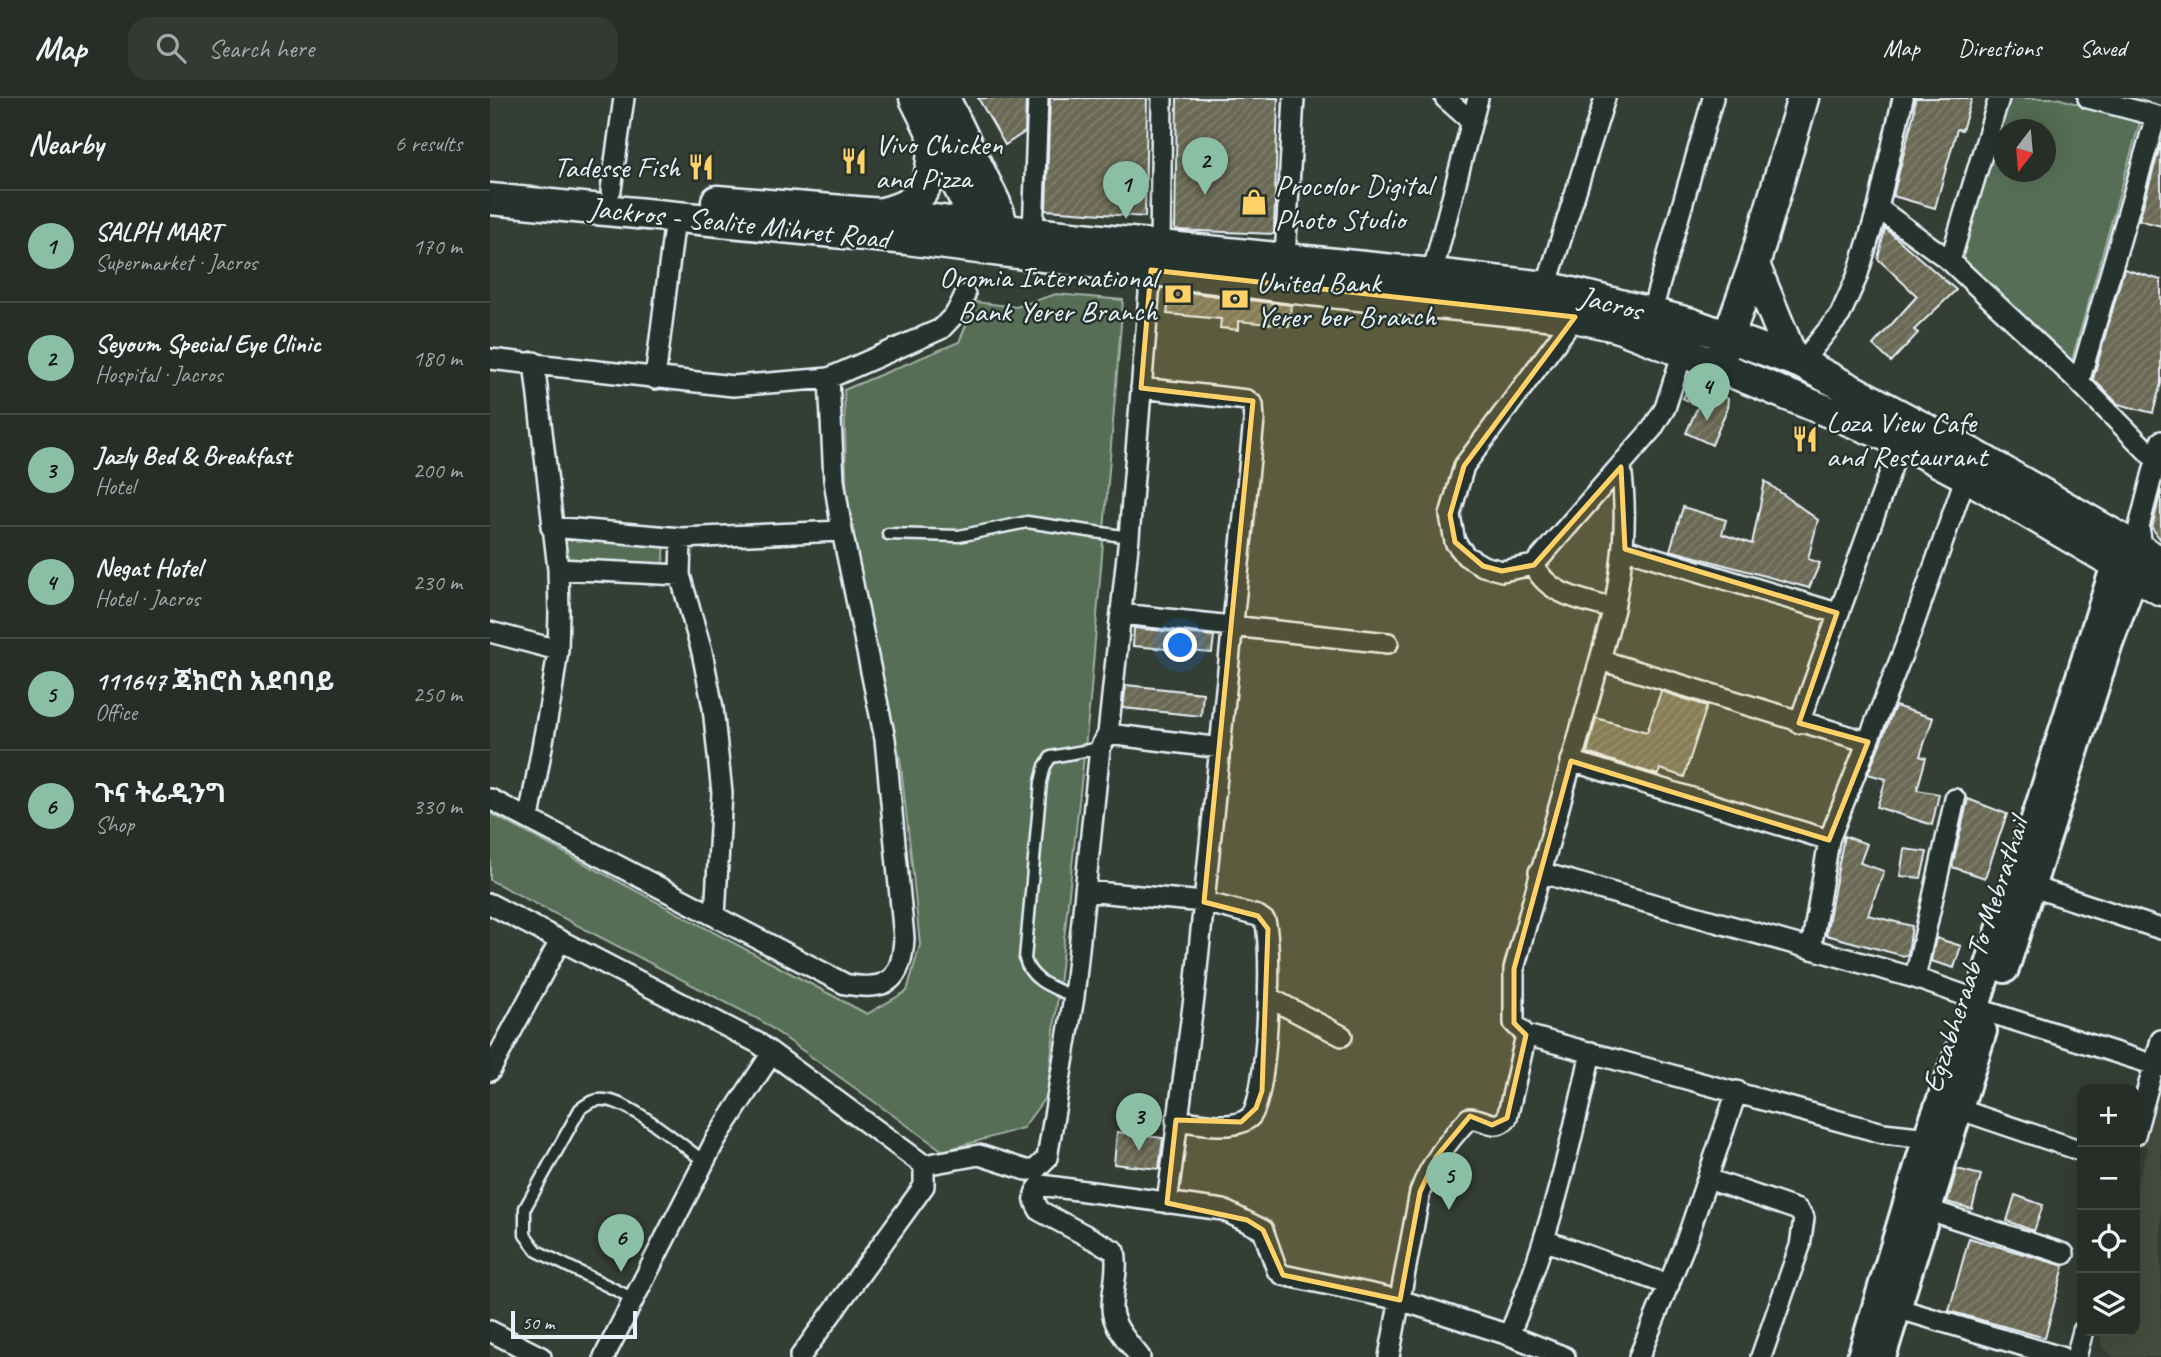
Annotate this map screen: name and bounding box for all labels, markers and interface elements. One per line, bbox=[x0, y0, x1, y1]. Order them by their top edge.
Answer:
search box bbox=[128, 17, 618, 80]
text: Map bbox=[35, 27, 86, 69]
icon: search bbox=[152, 29, 190, 67]
text: Search here bbox=[208, 32, 314, 65]
text: Map bbox=[1883, 33, 1920, 63]
text: Directions bbox=[1958, 33, 2041, 63]
text: Saved bbox=[2079, 33, 2126, 63]
north arrow bbox=[1993, 119, 2056, 182]
text: Nearby bbox=[28, 125, 104, 163]
place label: Vivo Chicken and Pizza bbox=[875, 125, 1003, 197]
text: 6 results bbox=[395, 129, 462, 158]
pin: 2 bbox=[1182, 137, 1228, 195]
restaurant icon: Vivo Chicken and Pizza bbox=[839, 146, 869, 176]
place label: Tadesse Fish bbox=[553, 148, 681, 186]
restaurant icon: Tadesse Fish bbox=[686, 152, 716, 182]
pin: 1 bbox=[1103, 161, 1149, 219]
place label: Procolor Digital Photo Studio bbox=[1275, 166, 1437, 238]
shop icon: Procolor Digital Photo Studio bbox=[1239, 187, 1269, 217]
street label: Jackros - Sealite Mihret Road bbox=[585, 188, 895, 258]
text: SALPH MART bbox=[95, 215, 221, 248]
text: 1 bbox=[46, 232, 56, 261]
text: 170 m bbox=[413, 232, 462, 261]
text: Supermarket · Jacros bbox=[95, 248, 257, 277]
place label: Oromia International Bank Yerer Branch bbox=[939, 258, 1162, 330]
place label: United Bank Yerer ber Branch bbox=[1256, 263, 1437, 335]
street label: Jacros bbox=[1573, 276, 1649, 330]
bank icon: Oromia International Bank Yerer Branch bbox=[1163, 279, 1193, 309]
bank icon: United Bank Yerer ber Branch bbox=[1220, 284, 1250, 314]
text: Seyoum Special Eye Clinic bbox=[95, 327, 321, 360]
text: 2 bbox=[46, 344, 56, 373]
text: 180 m bbox=[413, 344, 462, 373]
text: Hospital · Jacros bbox=[95, 360, 223, 389]
pin: 4 bbox=[1684, 363, 1730, 421]
place label: Loza View Cafe and Restaurant bbox=[1826, 403, 1990, 475]
restaurant icon: Loza View Cafe and Restaurant bbox=[1790, 424, 1820, 454]
text: Jazly Bed & Breakfast bbox=[95, 439, 291, 472]
text: 3 bbox=[46, 456, 56, 485]
text: 200 m bbox=[413, 456, 462, 485]
text: Hotel bbox=[95, 472, 135, 501]
text: Negat Hotel bbox=[95, 551, 202, 584]
text: 4 bbox=[46, 568, 56, 597]
text: 230 m bbox=[413, 568, 462, 597]
text: Hotel · Jacros bbox=[95, 584, 200, 613]
your location bbox=[1163, 628, 1197, 662]
text: 111647 ጃክሮስ አደባባይ bbox=[95, 665, 335, 698]
text: 5 bbox=[46, 680, 56, 709]
text: 250 m bbox=[413, 680, 462, 709]
text: Office bbox=[95, 698, 137, 727]
text: ጉና ትሬዲንግ bbox=[95, 777, 226, 810]
text: 6 bbox=[46, 792, 56, 821]
text: 330 m bbox=[413, 792, 462, 821]
street label: Egzabheraab To Mebrathail bbox=[1913, 808, 2039, 1097]
text: Shop bbox=[95, 810, 134, 839]
map controls bbox=[2077, 1084, 2140, 1336]
button: + bbox=[2077, 1084, 2140, 1147]
pin: 3 bbox=[1116, 1093, 1162, 1151]
button: − bbox=[2077, 1147, 2140, 1210]
pin: 5 bbox=[1426, 1152, 1472, 1210]
button: locate bbox=[2077, 1210, 2140, 1273]
pin: 6 bbox=[598, 1214, 644, 1272]
button: layers bbox=[2077, 1273, 2140, 1336]
scale bar bbox=[511, 1308, 637, 1340]
text: 50 m bbox=[522, 1311, 554, 1335]

